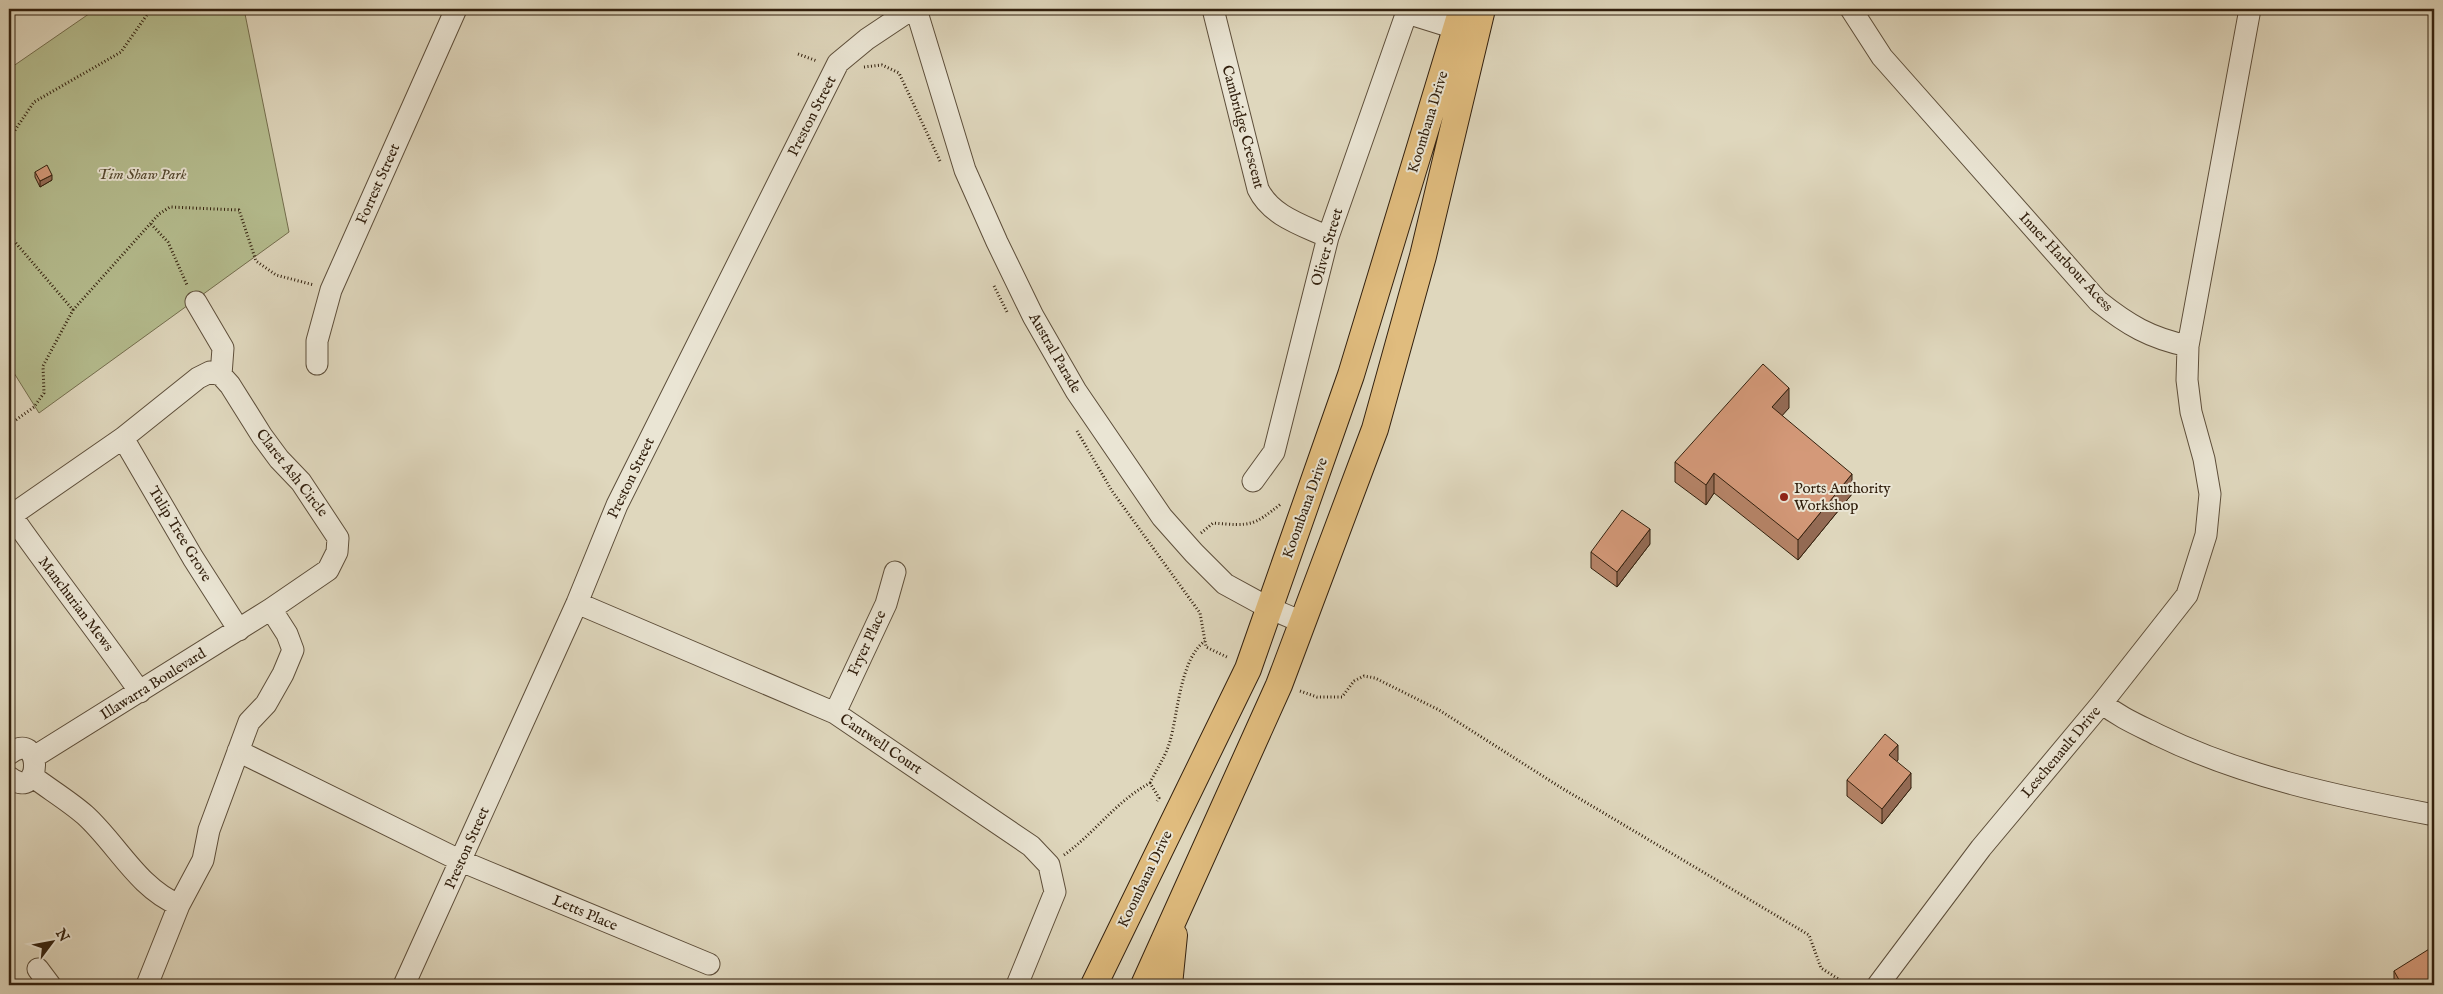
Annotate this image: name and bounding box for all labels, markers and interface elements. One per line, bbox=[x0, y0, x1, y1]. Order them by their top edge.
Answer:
street label: Cambridge Crescent bbox=[1217, 63, 1269, 191]
street label: Koombana Drive bbox=[1403, 69, 1453, 175]
street label: Preston Street bbox=[784, 72, 840, 160]
street label: Forrest Street bbox=[352, 141, 404, 227]
park label: Tim Shaw Park bbox=[98, 165, 186, 184]
street label: Oliver Street bbox=[1307, 206, 1347, 288]
street label: Inner Harbour Acess bbox=[2015, 208, 2117, 316]
street label: Austral Parade bbox=[1024, 309, 1086, 397]
street label: Claret Ash Circle bbox=[252, 425, 332, 521]
street label: Preston Street bbox=[603, 434, 659, 522]
street label: Koombana Drive bbox=[1278, 455, 1332, 561]
place label: Ports Authority Workshop bbox=[1794, 479, 1891, 515]
street label: Tulip Tree Grove bbox=[144, 483, 216, 585]
marker: Ports Authority Workshop bbox=[1778, 491, 1790, 503]
street label: Manchurian Mews bbox=[34, 553, 118, 655]
street label: Fryer Place bbox=[844, 607, 891, 679]
street label: Illawarra Boulevard bbox=[97, 643, 210, 724]
street label: Leschenault Drive bbox=[2017, 702, 2105, 802]
street label: Cantwell Court bbox=[836, 709, 926, 779]
street label: Preston Street bbox=[440, 804, 494, 892]
street label: Koombana Drive bbox=[1113, 827, 1177, 931]
street label: Letts Place bbox=[549, 891, 621, 935]
north arrow bbox=[28, 916, 78, 966]
text: N bbox=[51, 925, 73, 946]

